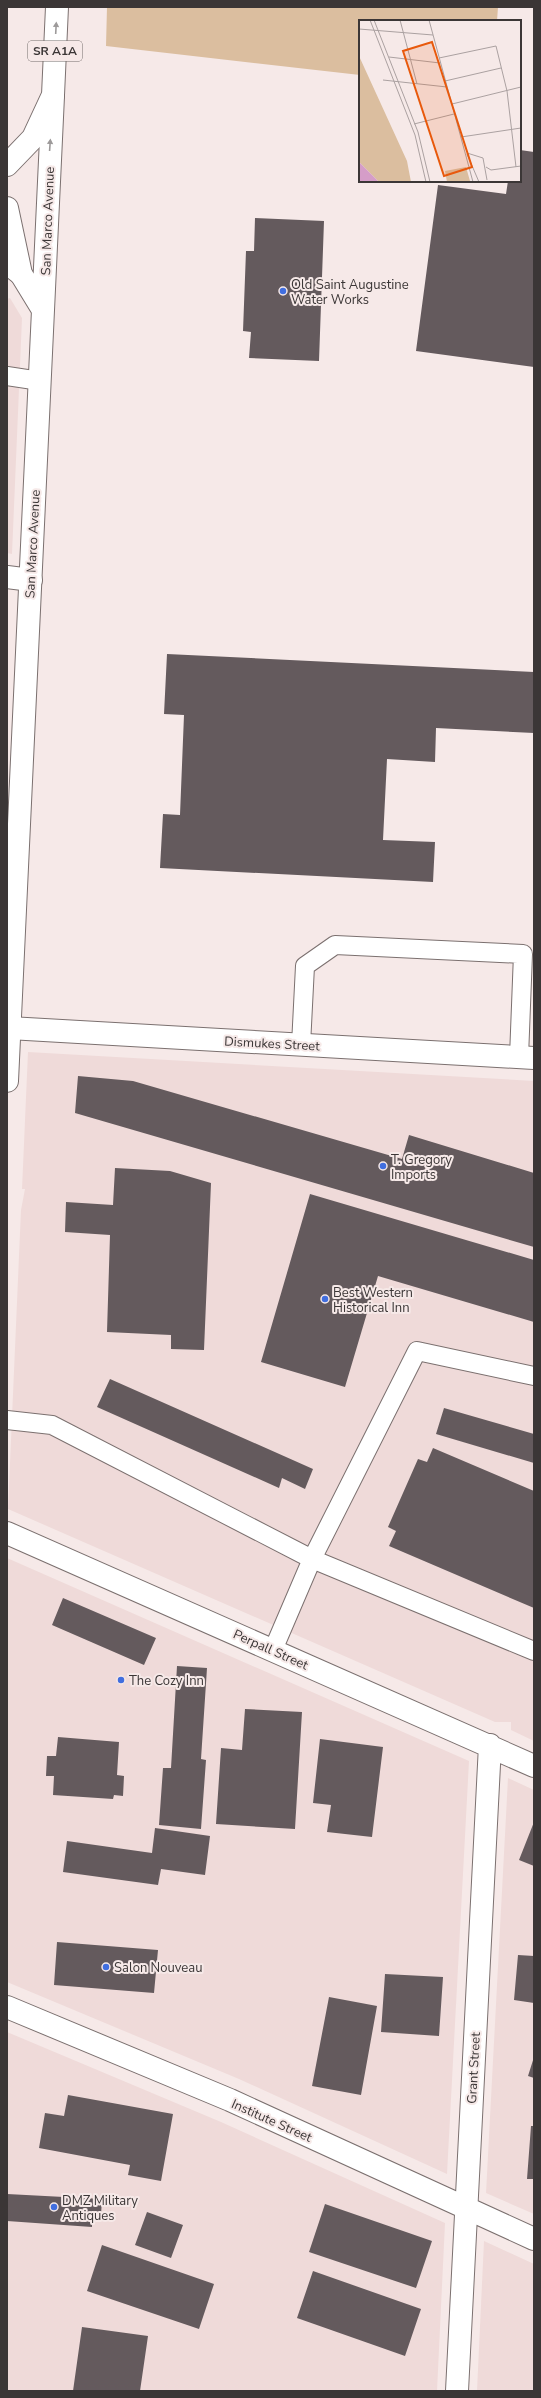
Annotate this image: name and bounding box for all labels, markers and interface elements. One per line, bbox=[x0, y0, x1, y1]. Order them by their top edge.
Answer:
inset map bbox=[359, 20, 521, 182]
one-way arrow bbox=[53, 22, 60, 34]
road number: SR A1A bbox=[28, 41, 82, 61]
one-way arrow bbox=[46, 139, 53, 151]
street label: San Marco Avenue bbox=[37, 166, 59, 276]
place label: Old Saint Augustine Water Works bbox=[291, 276, 409, 309]
marker: Old Saint Augustine Water Works bbox=[278, 286, 288, 296]
street label: San Marco Avenue bbox=[21, 489, 45, 599]
street label: Dismukes Street bbox=[224, 1033, 321, 1056]
place label: T. Gregory Imports bbox=[391, 1151, 452, 1184]
marker: T. Gregory Imports bbox=[378, 1161, 388, 1171]
place label: Best Western Historical Inn bbox=[333, 1284, 413, 1317]
marker: Best Western Historical Inn bbox=[320, 1294, 330, 1304]
street label: Perpall Street bbox=[230, 1625, 311, 1675]
place label: The Cozy Inn bbox=[129, 1672, 204, 1690]
marker: The Cozy Inn bbox=[116, 1675, 126, 1685]
place label: Salon Nouveau bbox=[114, 1959, 202, 1977]
marker: Salon Nouveau bbox=[101, 1962, 111, 1972]
street label: Grant Street bbox=[463, 2031, 485, 2104]
street label: Institute Street bbox=[228, 2095, 315, 2147]
place label: DMZ Military Antiques bbox=[62, 2192, 138, 2225]
marker: DMZ Military Antiques bbox=[49, 2202, 59, 2212]

